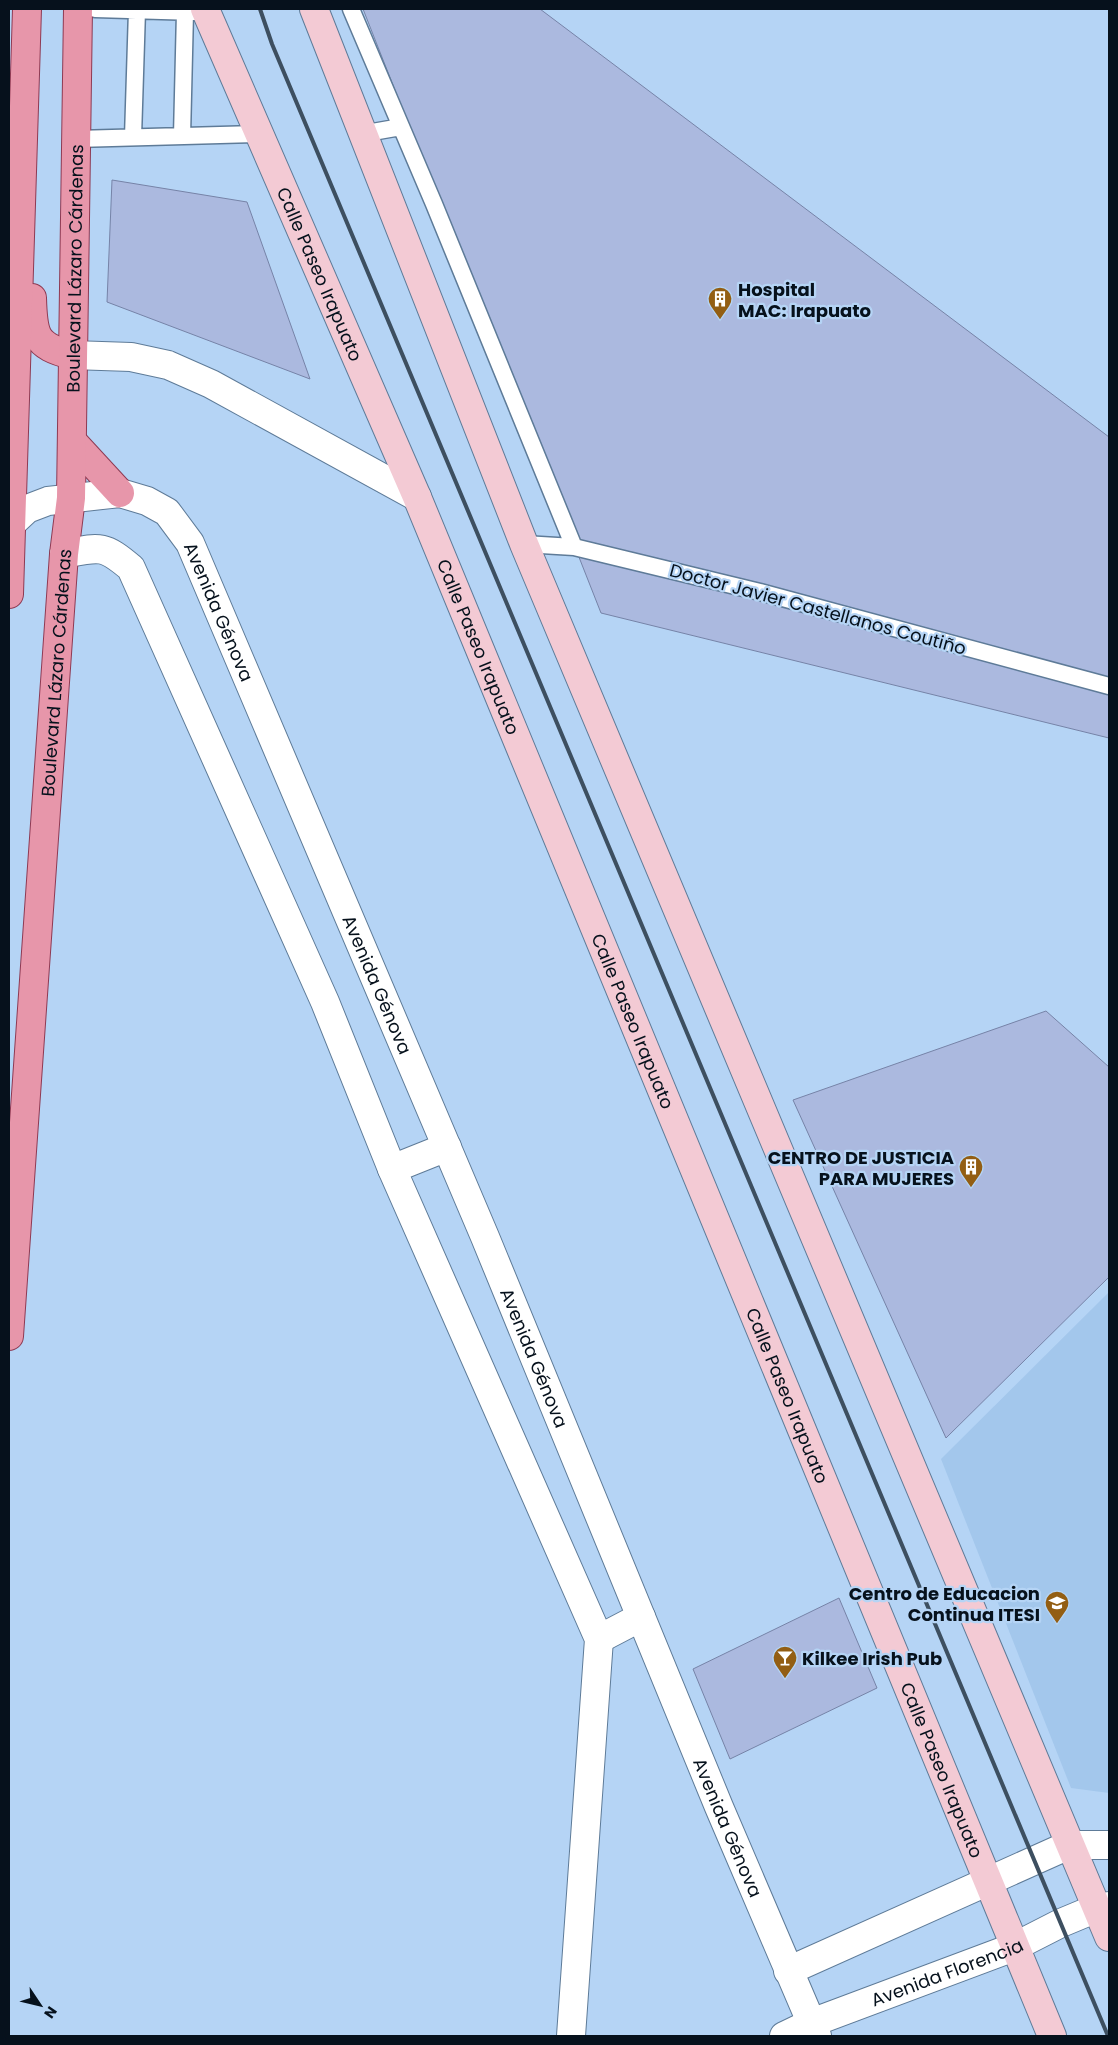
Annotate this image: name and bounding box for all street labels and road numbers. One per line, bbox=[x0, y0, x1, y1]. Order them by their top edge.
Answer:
street label: Boulevard Lázaro Cárdenas bbox=[60, 144, 89, 393]
street label: Calle Paseo Irapuato bbox=[271, 183, 369, 365]
street label: Avenida Génova bbox=[179, 538, 260, 685]
street label: Boulevard Lázaro Cárdenas bbox=[34, 547, 77, 797]
street label: Calle Paseo Irapuato bbox=[431, 555, 526, 738]
street label: Doctor Javier Castellanos Coutiño bbox=[667, 557, 969, 661]
street label: Avenida Génova bbox=[337, 911, 418, 1058]
street label: Calle Paseo Irapuato bbox=[586, 930, 681, 1113]
street label: Avenida Génova bbox=[495, 1284, 574, 1431]
street label: Calle Paseo Irapuato bbox=[740, 1304, 835, 1487]
street label: Calle Paseo Irapuato bbox=[895, 1678, 990, 1861]
street label: Avenida Génova bbox=[688, 1754, 769, 1901]
street label: Avenida Florencia bbox=[867, 1932, 1027, 2012]

